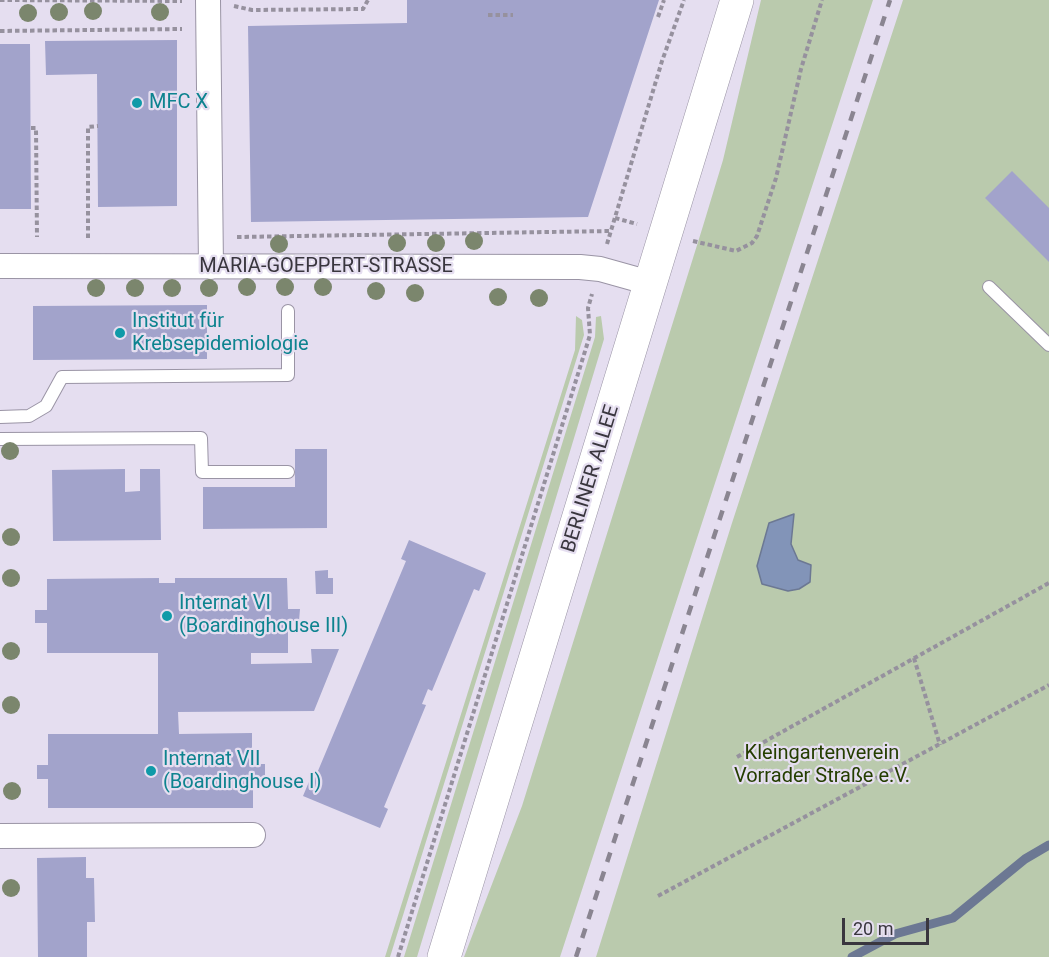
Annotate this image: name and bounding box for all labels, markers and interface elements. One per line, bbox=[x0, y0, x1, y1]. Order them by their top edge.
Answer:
place label: MFC X bbox=[149, 91, 208, 115]
marker: MFC X bbox=[130, 96, 144, 110]
street label: MARIA-GOEPPERT-STRASSE bbox=[199, 255, 453, 279]
place label: Institut für Krebsepidemiologie bbox=[132, 310, 309, 357]
marker: Institut für Krebsepidemiologie bbox=[113, 326, 127, 340]
street label: BERLINER ALLEE bbox=[557, 403, 625, 555]
place label: Internat VI (Boardinghouse III) bbox=[179, 592, 348, 639]
marker: Internat VI (Boardinghouse III) bbox=[160, 609, 174, 623]
park label: Kleingartenverein Vorrader Straße e.V. bbox=[734, 742, 910, 789]
place label: Internat VII (Boardinghouse I) bbox=[163, 748, 321, 795]
marker: Internat VII (Boardinghouse I) bbox=[144, 764, 158, 778]
scale bar bbox=[845, 906, 932, 944]
text: 20 m bbox=[853, 918, 893, 939]

